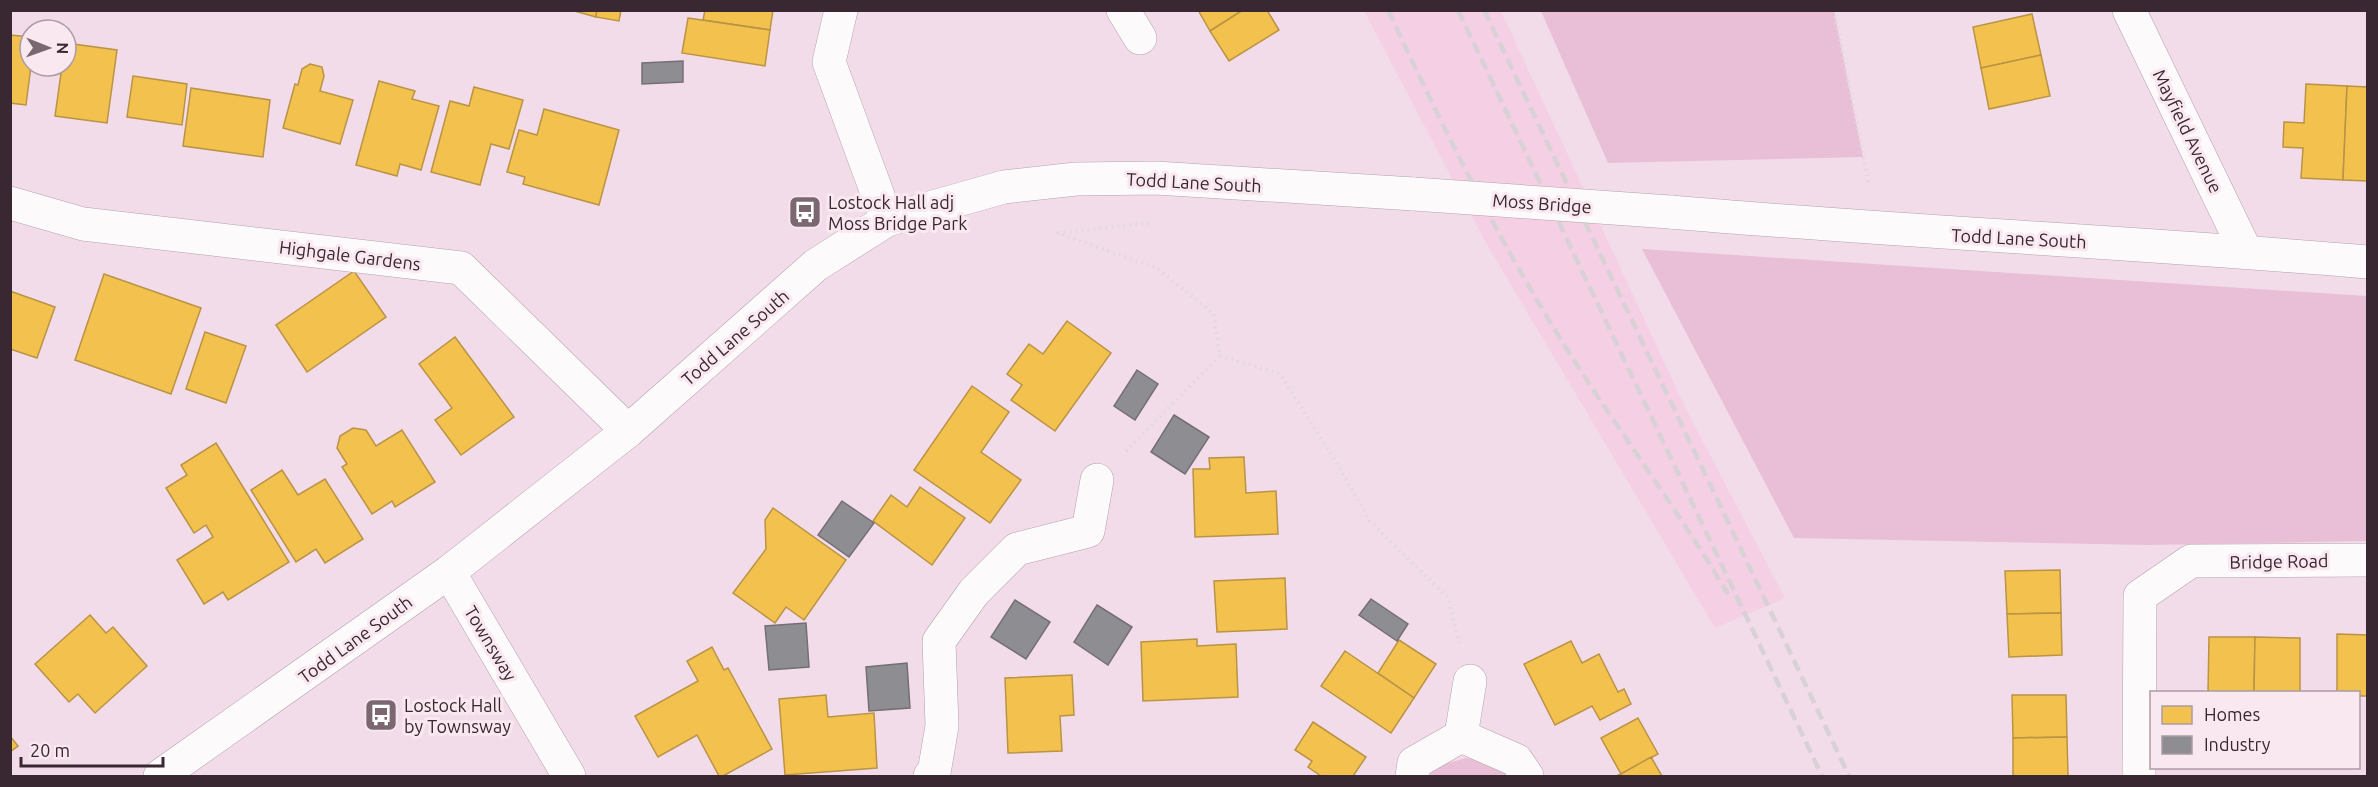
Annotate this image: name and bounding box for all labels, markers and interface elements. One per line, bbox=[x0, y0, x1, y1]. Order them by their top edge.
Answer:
north arrow bbox=[18, 18, 78, 78]
text: N bbox=[54, 42, 72, 54]
street label: Mayfield Avenue bbox=[2149, 66, 2227, 196]
street label: Todd Lane South bbox=[1126, 168, 1262, 196]
street label: Moss Bridge bbox=[1492, 190, 1592, 216]
place label: Lostock Hall adj Moss Bridge Park bbox=[828, 192, 967, 233]
bus stop icon: Lostock Hall adj Moss Bridge Park bbox=[787, 194, 823, 230]
street label: Todd Lane South bbox=[1951, 224, 2087, 252]
street label: Highgale Gardens bbox=[278, 236, 422, 274]
street label: Todd Lane South bbox=[677, 285, 793, 389]
street label: Bridge Road bbox=[2229, 550, 2329, 572]
street label: Todd Lane South bbox=[294, 591, 416, 687]
street label: Townsway bbox=[461, 602, 521, 684]
legend bbox=[2150, 691, 2360, 769]
place label: Lostock Hall by Townsway bbox=[404, 695, 511, 736]
bus stop icon: Lostock Hall by Townsway bbox=[363, 697, 399, 733]
text: Homes bbox=[2204, 704, 2261, 724]
scale bar bbox=[21, 730, 164, 768]
text: Industry bbox=[2204, 734, 2271, 754]
text: 20 m bbox=[30, 740, 70, 760]

